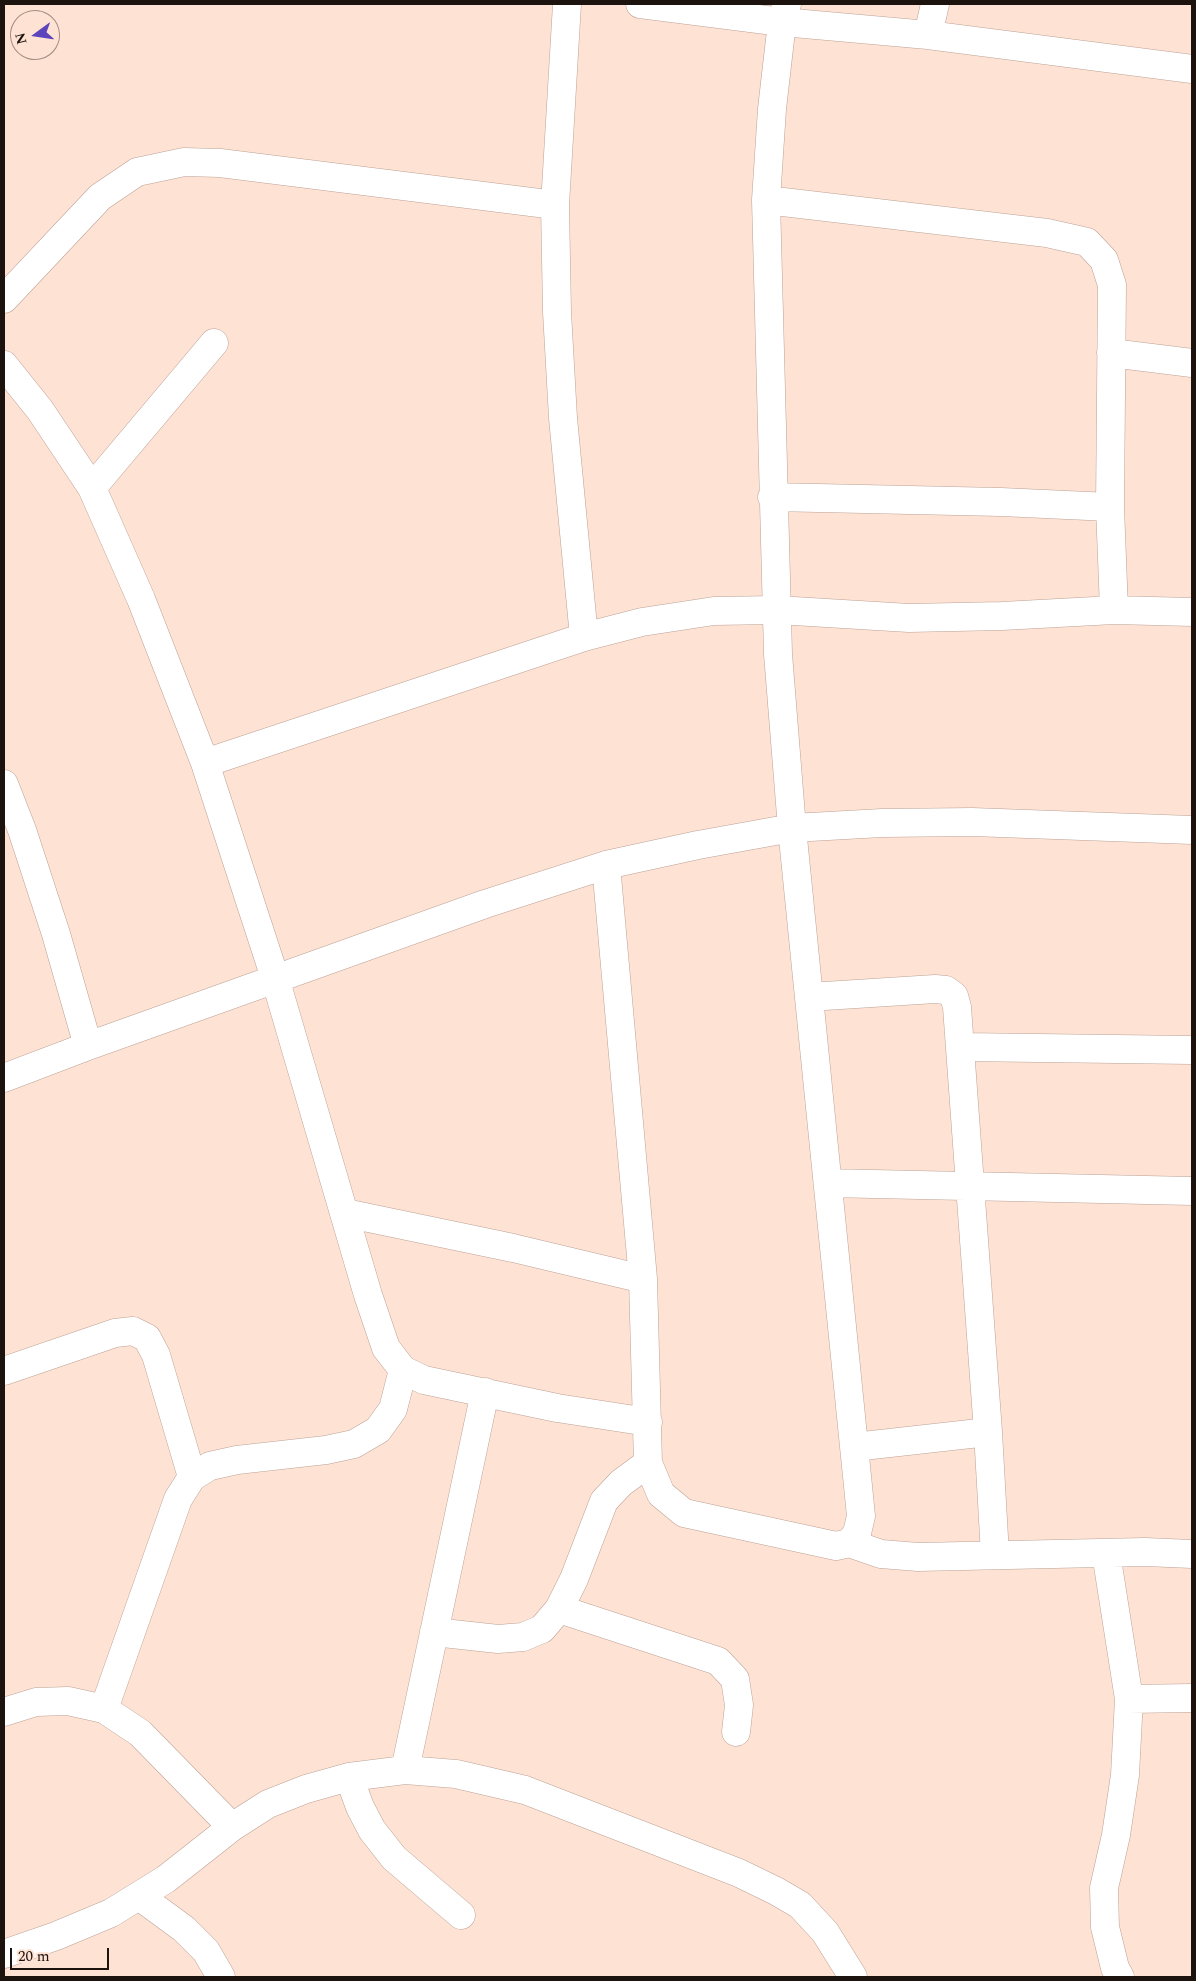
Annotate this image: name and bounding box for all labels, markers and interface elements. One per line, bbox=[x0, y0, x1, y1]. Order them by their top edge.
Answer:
north arrow bbox=[10, 10, 60, 60]
text: N bbox=[9, 30, 33, 47]
scale bar bbox=[12, 1938, 111, 1970]
text: 20 m bbox=[18, 1945, 50, 1968]

